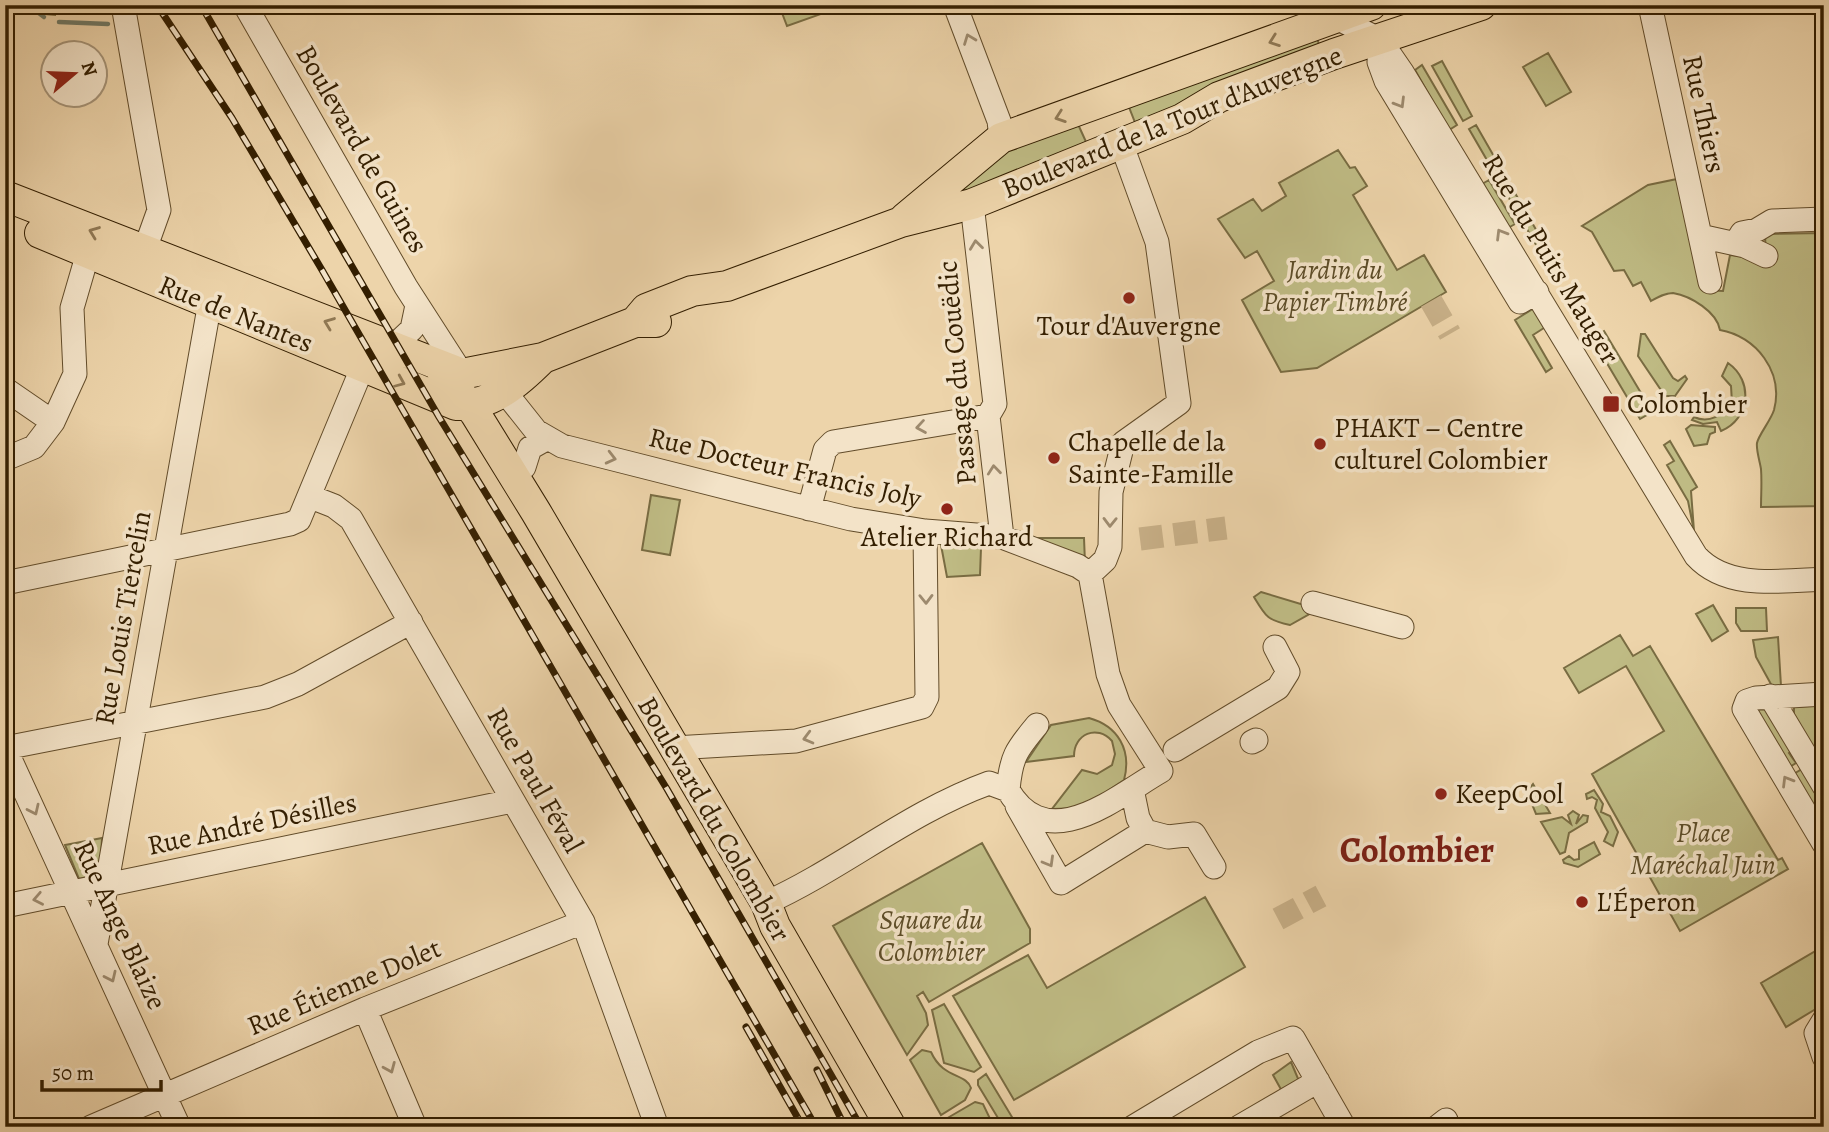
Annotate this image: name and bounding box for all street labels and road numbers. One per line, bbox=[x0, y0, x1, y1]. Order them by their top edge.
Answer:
street label: Boulevard de la Tour d'Auvergne bbox=[996, 36, 1348, 208]
street label: Boulevard de Guines bbox=[287, 38, 437, 260]
street label: Rue Thiers bbox=[1673, 52, 1735, 176]
street label: Rue du Puits Mauger bbox=[1473, 147, 1629, 371]
street label: Passage du Couëdic bbox=[928, 259, 986, 487]
street label: Rue de Nantes bbox=[153, 266, 319, 362]
street label: Rue Docteur Francis Joly bbox=[645, 418, 926, 518]
street label: Rue Louis Tiercelin bbox=[85, 508, 161, 728]
street label: Boulevard du Colombier bbox=[628, 690, 800, 949]
street label: Rue Paul Féval bbox=[478, 700, 592, 860]
street label: Rue André Désilles bbox=[144, 783, 360, 865]
street label: Rue Ange Blaize bbox=[64, 834, 176, 1016]
street label: Rue Étienne Dolet bbox=[241, 929, 447, 1045]

